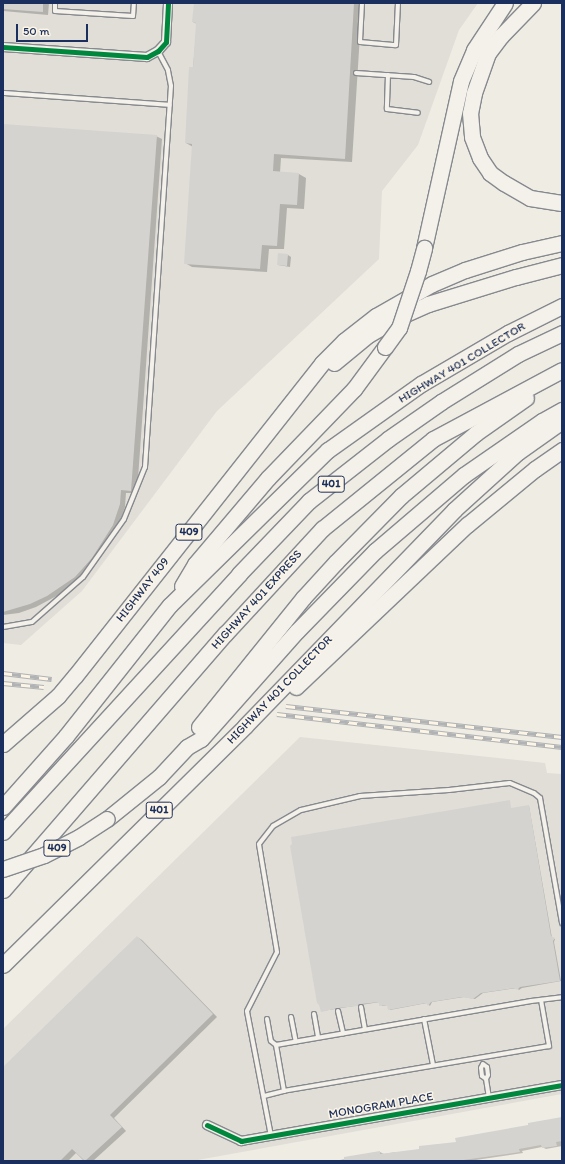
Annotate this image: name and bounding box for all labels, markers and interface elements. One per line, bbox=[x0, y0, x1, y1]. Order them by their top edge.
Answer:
scale bar bbox=[18, 16, 90, 42]
text: 50 m bbox=[23, 24, 49, 38]
street label: HIGHWAY 401 COLLECTOR bbox=[396, 319, 528, 407]
road number: 401 bbox=[317, 475, 345, 493]
road number: 409 bbox=[175, 523, 203, 541]
street label: HIGHWAY 401 EXPRESS bbox=[209, 547, 305, 653]
street label: HIGHWAY 409 bbox=[113, 555, 173, 625]
street label: HIGHWAY 401 COLLECTOR bbox=[224, 633, 336, 747]
road number: 401 bbox=[145, 801, 173, 819]
road number: 409 bbox=[43, 839, 71, 857]
street label: MONOGRAM PLACE bbox=[328, 1090, 434, 1122]

